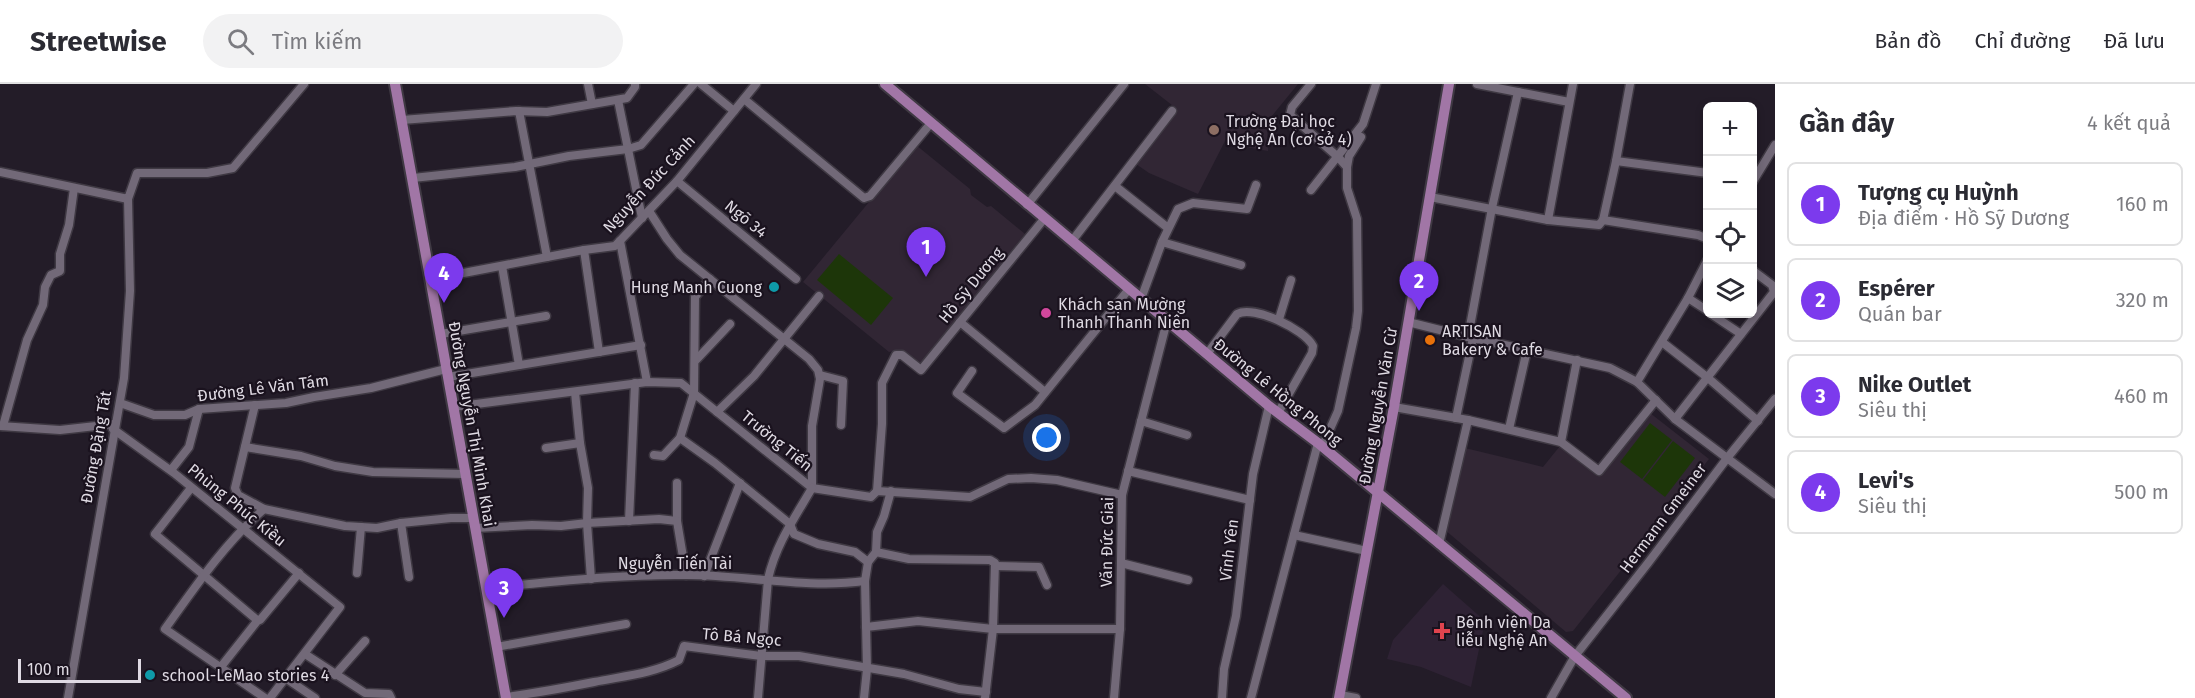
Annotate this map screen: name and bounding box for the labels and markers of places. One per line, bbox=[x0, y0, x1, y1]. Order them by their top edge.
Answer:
place label: Trường Đại học Nghệ An (cơ sở 4) bbox=[1226, 112, 1352, 149]
marker: Trường Đại học Nghệ An (cơ sở 4) bbox=[1207, 123, 1221, 137]
pin: 1 bbox=[906, 228, 946, 277]
pin: 4 bbox=[424, 254, 464, 303]
pin: 2 bbox=[1400, 262, 1438, 311]
place label: Hung Manh Cuong bbox=[631, 278, 763, 297]
marker: Hung Manh Cuong bbox=[767, 280, 781, 294]
place label: Khách sạn Mường Thanh Thanh Niên bbox=[1058, 295, 1190, 332]
marker: Khách sạn Mường Thanh Thanh Niên bbox=[1039, 306, 1053, 320]
place label: ARTISAN Bakery & Cafe bbox=[1442, 322, 1543, 359]
marker: ARTISAN Bakery & Cafe bbox=[1423, 333, 1437, 347]
pin: 3 bbox=[484, 568, 524, 618]
place label: Bệnh viện Da liễu Nghệ An bbox=[1456, 613, 1551, 650]
marker: Bệnh viện Da liễu Nghệ An bbox=[1433, 622, 1451, 640]
place label: school-LeMao stories 4 bbox=[162, 666, 330, 685]
marker: school-LeMao stories 4 bbox=[143, 668, 157, 682]

